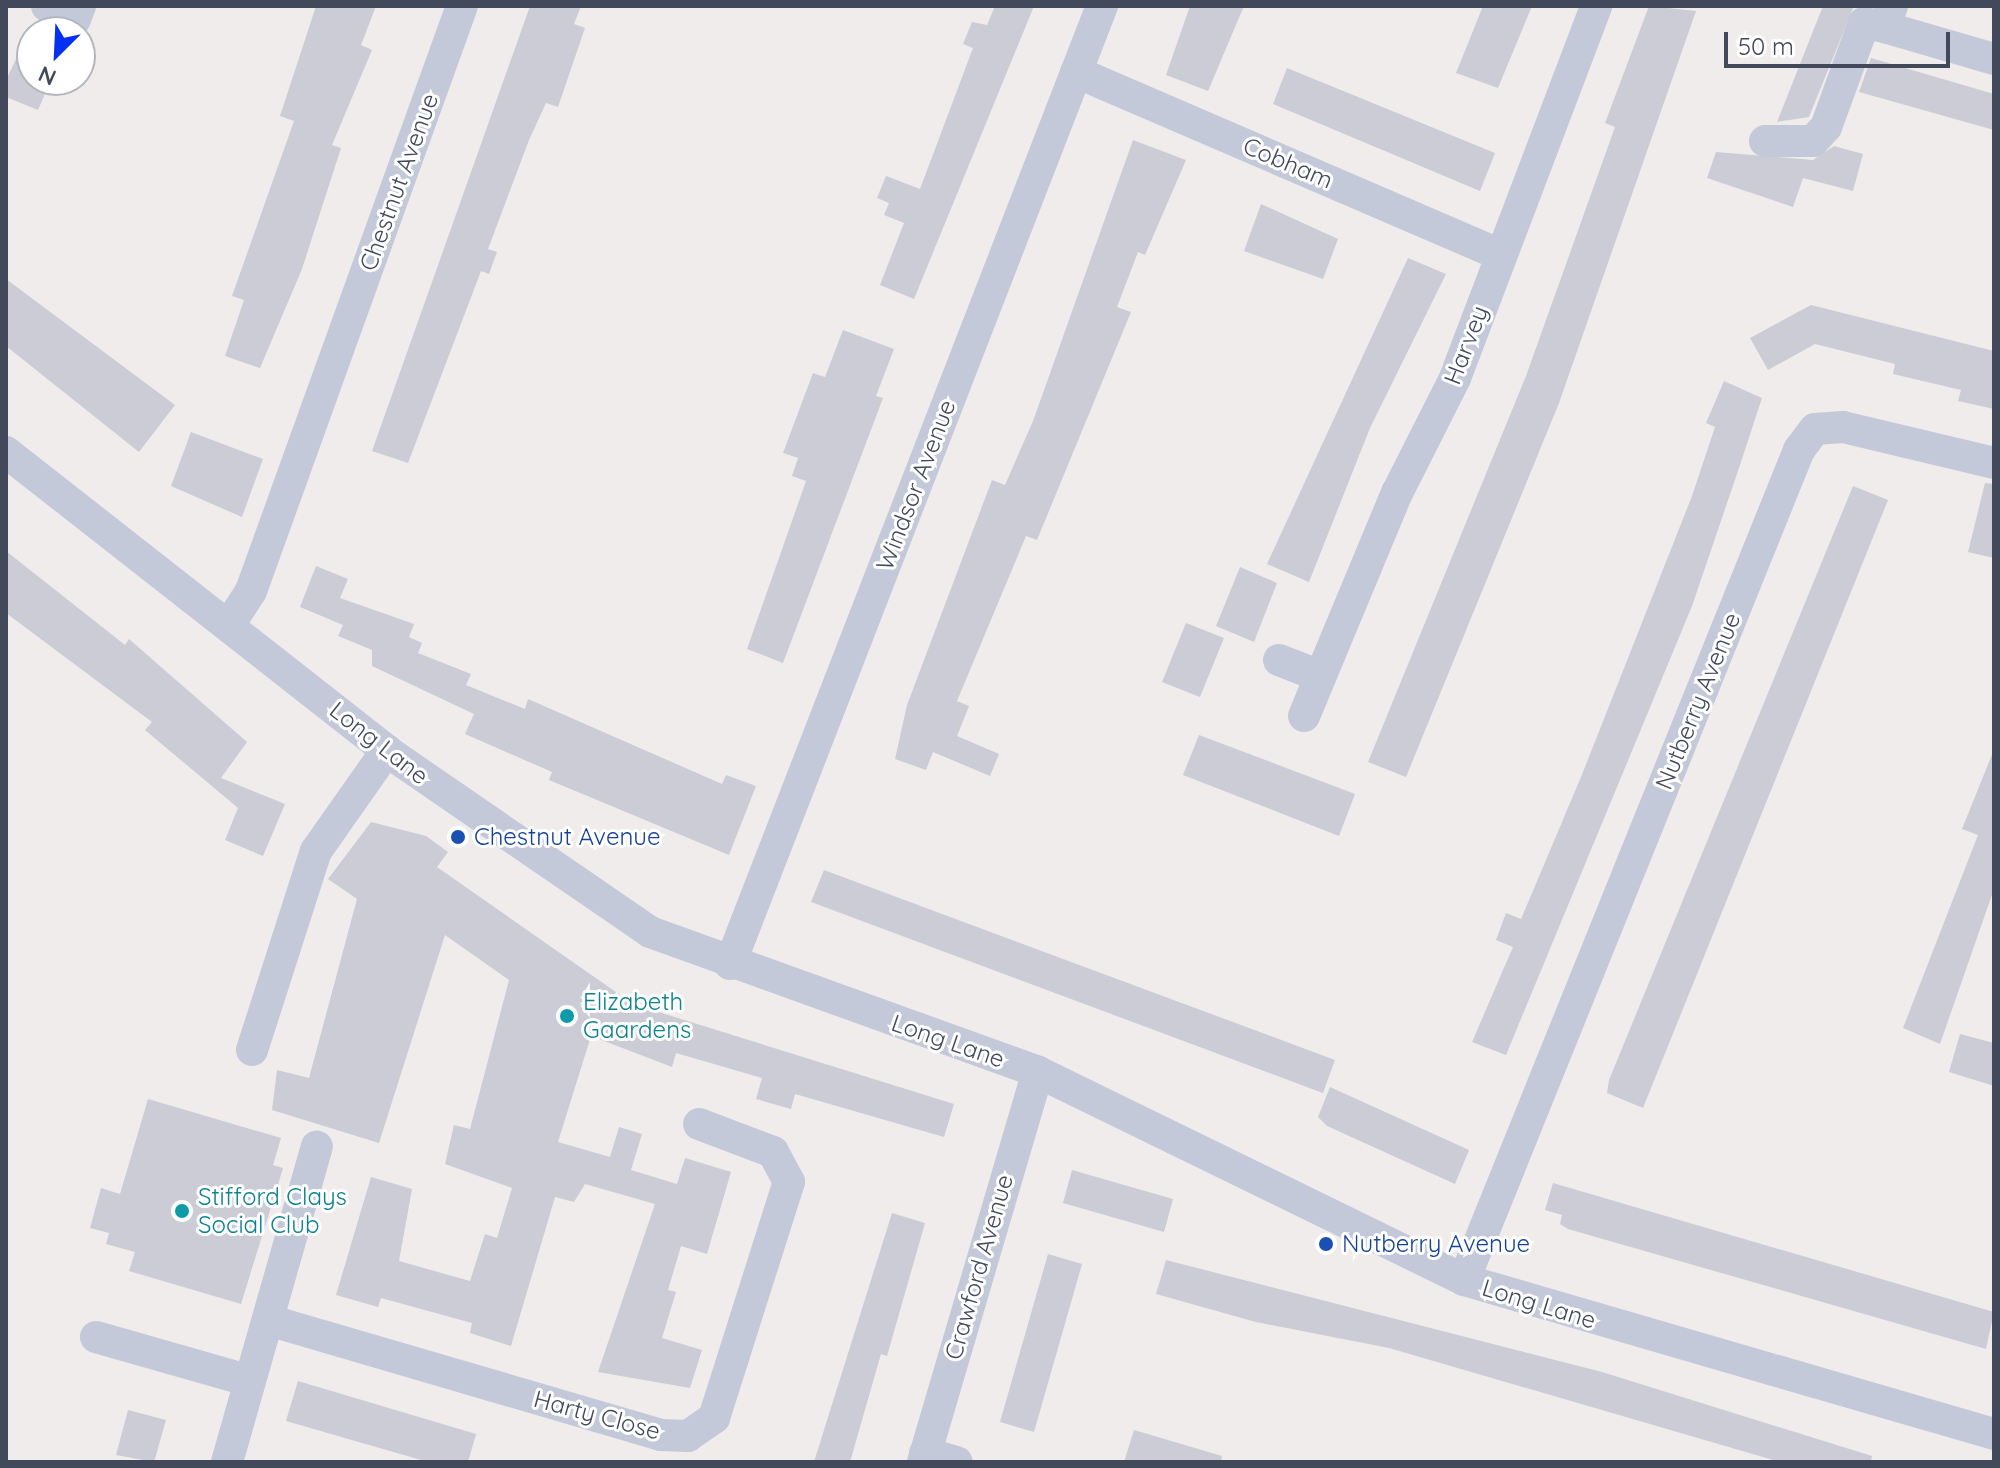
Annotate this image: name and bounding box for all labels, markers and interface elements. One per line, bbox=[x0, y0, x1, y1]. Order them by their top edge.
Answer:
north arrow bbox=[16, 16, 96, 96]
scale bar bbox=[1728, 16, 1954, 66]
text: 50 m bbox=[1738, 31, 1794, 61]
text: N bbox=[34, 60, 60, 92]
street label: Chestnut Avenue bbox=[354, 89, 444, 275]
street label: Cobham bbox=[1239, 131, 1337, 195]
street label: Harvey bbox=[1438, 302, 1494, 388]
street label: Windsor Avenue bbox=[870, 396, 962, 574]
street label: Nutberry Avenue bbox=[1649, 608, 1747, 794]
street label: Long Lane bbox=[324, 696, 434, 790]
place label: Chestnut Avenue bbox=[474, 823, 661, 851]
marker: Chestnut Avenue bbox=[449, 828, 467, 846]
place label: Elizabeth Gaardens bbox=[583, 988, 691, 1044]
marker: Elizabeth Gaardens bbox=[558, 1007, 576, 1025]
street label: Long Lane bbox=[888, 1008, 1008, 1074]
street label: Crawford Avenue bbox=[939, 1171, 1019, 1363]
place label: Stifford Clays Social Club bbox=[198, 1183, 347, 1239]
marker: Stifford Clays Social Club bbox=[173, 1202, 191, 1220]
place label: Nutberry Avenue bbox=[1342, 1230, 1530, 1258]
marker: Nutberry Avenue bbox=[1317, 1235, 1335, 1253]
street label: Long Lane bbox=[1479, 1273, 1599, 1335]
street label: Harty Close bbox=[531, 1384, 663, 1446]

